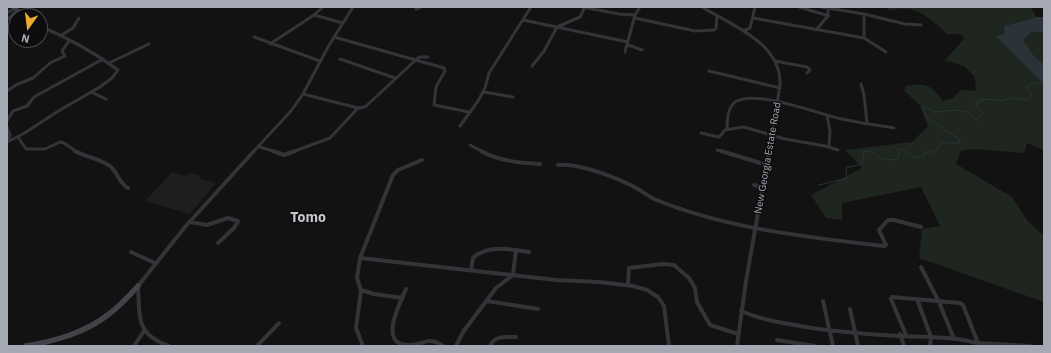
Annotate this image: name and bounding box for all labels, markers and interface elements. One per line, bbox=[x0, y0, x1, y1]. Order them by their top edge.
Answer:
north arrow bbox=[8, 8, 48, 48]
text: N bbox=[20, 31, 31, 46]
street label: New Georgia Estate Road bbox=[752, 101, 784, 215]
district label: Tomo bbox=[290, 210, 326, 226]

